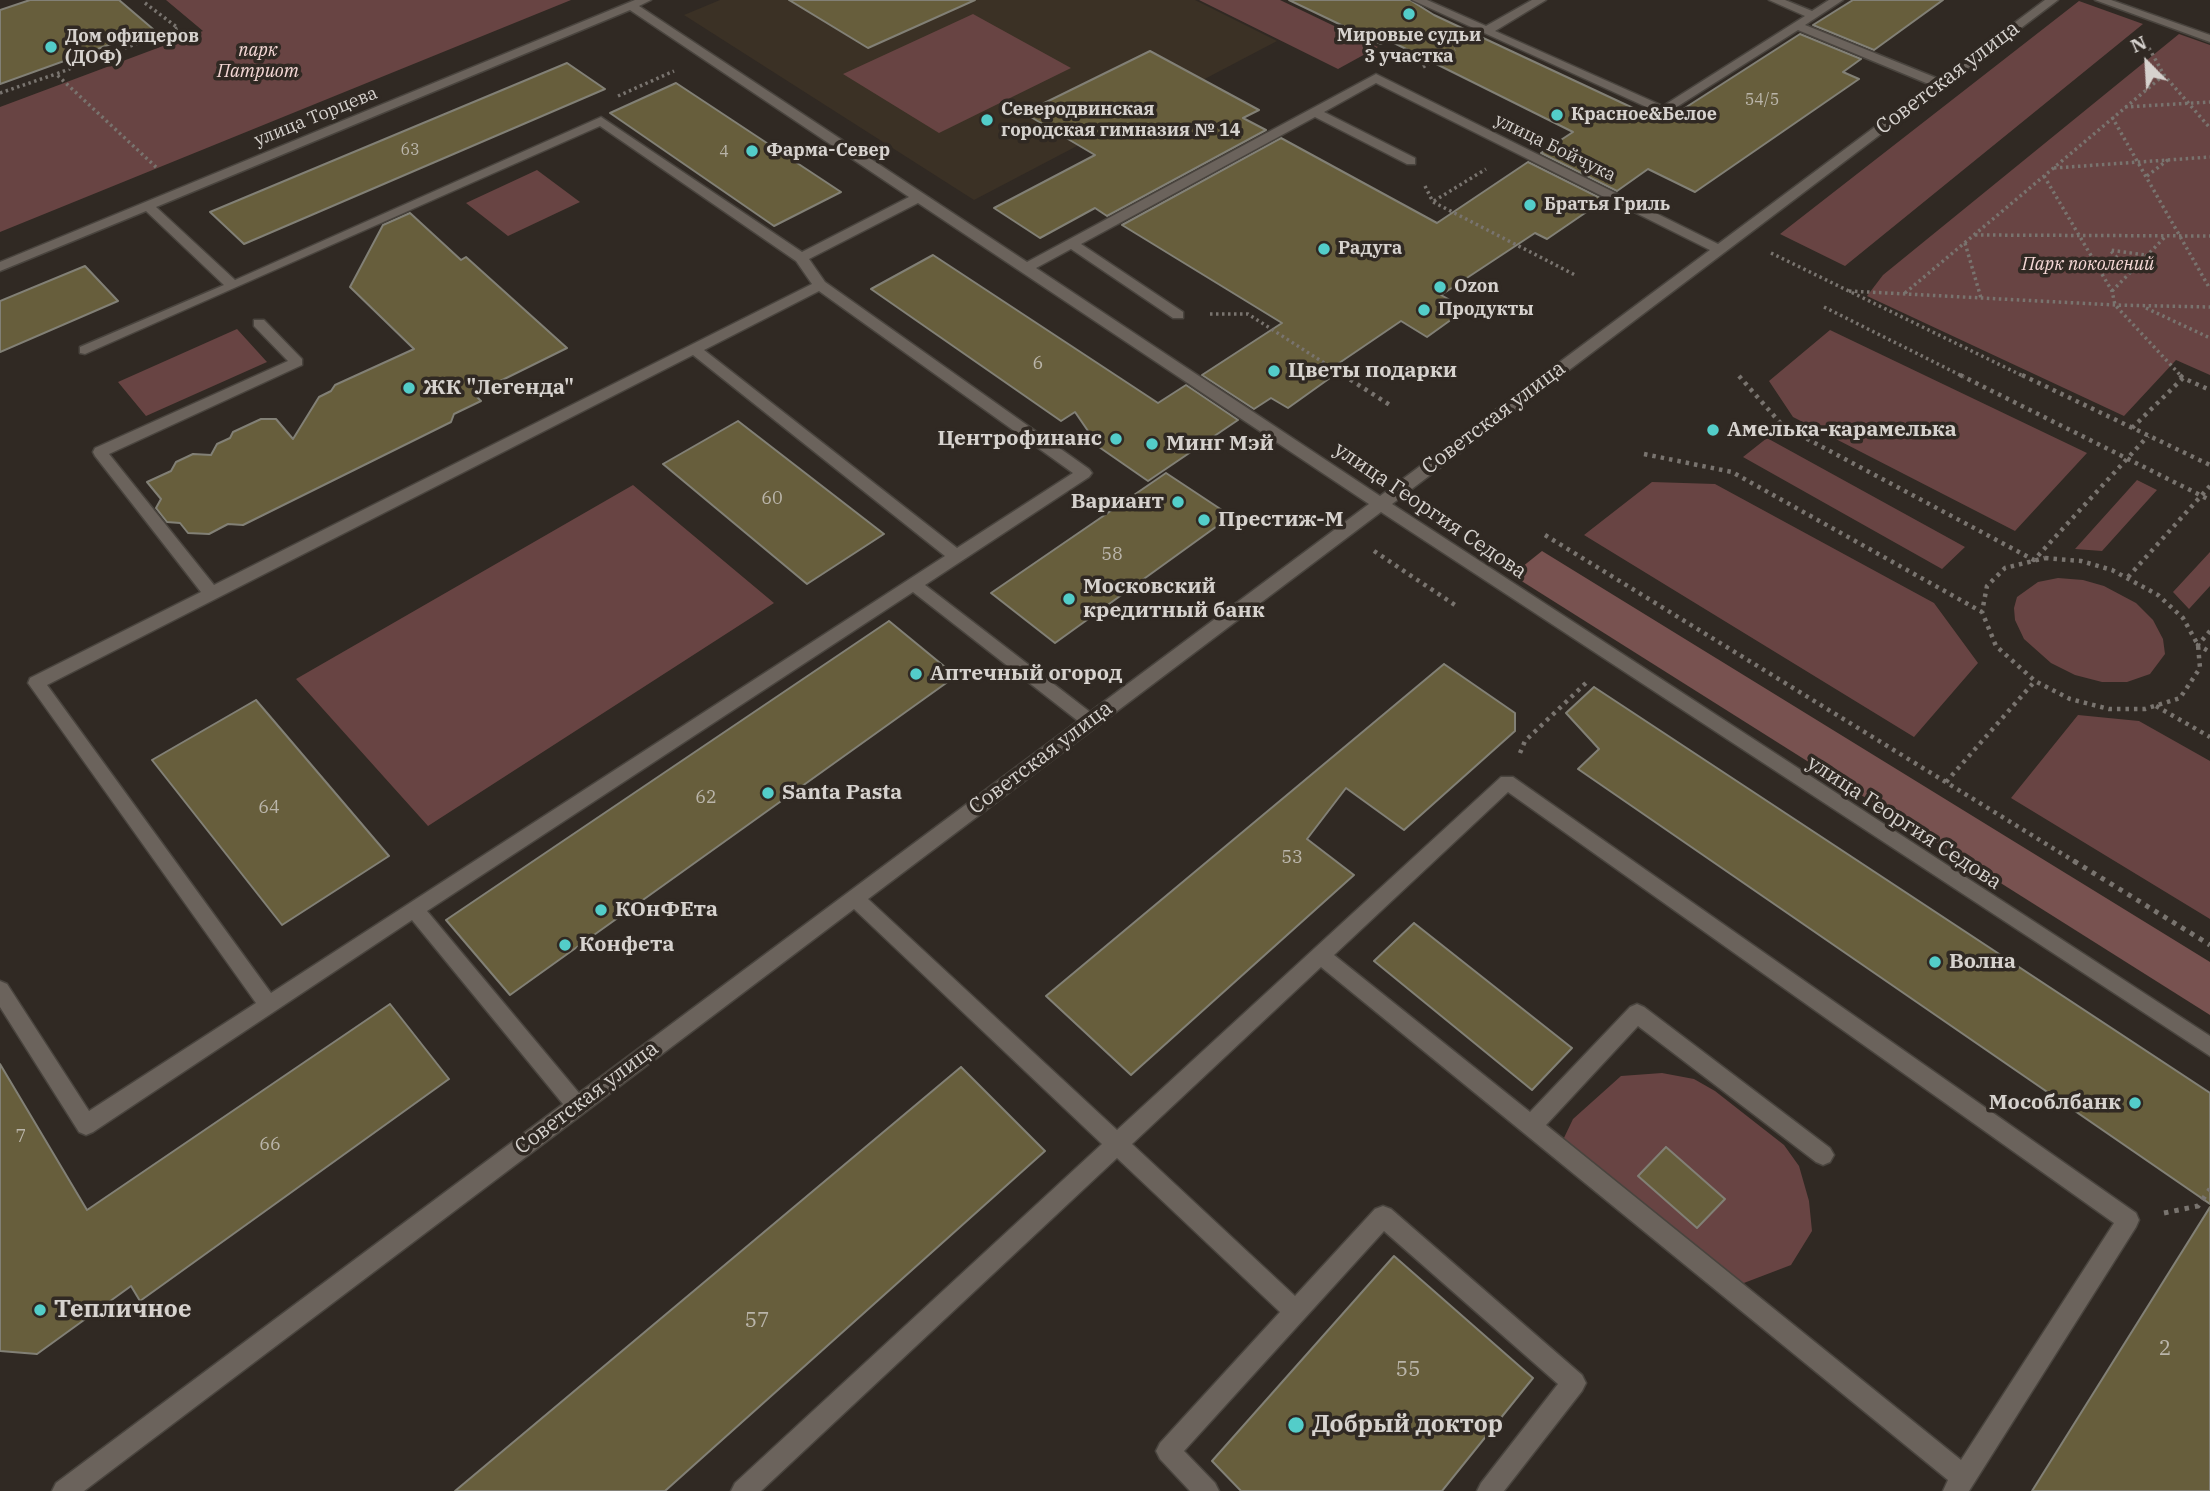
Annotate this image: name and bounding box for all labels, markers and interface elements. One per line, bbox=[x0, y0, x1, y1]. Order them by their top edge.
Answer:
marker: Мировые судьи 3 участка bbox=[1401, 6, 1417, 22]
street label: Советская улица bbox=[1871, 16, 2025, 140]
place label: Мировые судьи 3 участка bbox=[1337, 25, 1481, 68]
place label: Дом офицеров (ДОФ) bbox=[65, 26, 199, 68]
north arrow bbox=[2112, 28, 2182, 98]
text: N bbox=[2127, 30, 2150, 58]
marker: Дом офицеров (ДОФ) bbox=[43, 39, 59, 55]
park label: парк Патриот bbox=[217, 40, 299, 82]
street label: улица Торцева bbox=[251, 82, 381, 152]
house number: 54/5 bbox=[1745, 90, 1779, 110]
place label: Северодвинская городская гимназия № 14 bbox=[1001, 99, 1241, 142]
place label: Красное&Белое bbox=[1571, 104, 1717, 126]
marker: Красное&Белое bbox=[1549, 107, 1565, 123]
street label: улица Бойчука bbox=[1491, 109, 1619, 187]
marker: Северодвинская городская гимназия № 14 bbox=[979, 112, 995, 128]
house number: 63 bbox=[400, 140, 420, 160]
place label: Фарма-Север bbox=[766, 140, 890, 162]
house number: 4 bbox=[719, 142, 729, 162]
marker: Фарма-Север bbox=[744, 143, 760, 159]
place label: Братья Гриль bbox=[1544, 194, 1670, 216]
marker: Братья Гриль bbox=[1522, 197, 1538, 213]
place label: Радуга bbox=[1338, 238, 1402, 260]
marker: Радуга bbox=[1316, 241, 1332, 257]
park label: Парк поколений bbox=[2022, 254, 2154, 276]
place label: Ozon bbox=[1454, 276, 1499, 298]
marker: Ozon bbox=[1432, 279, 1448, 295]
place label: Продукты bbox=[1438, 299, 1534, 321]
marker: Продукты bbox=[1416, 302, 1432, 318]
house number: 6 bbox=[1033, 353, 1043, 375]
street label: Советская улица bbox=[1417, 356, 1571, 480]
place label: Цветы подарки bbox=[1288, 358, 1457, 384]
marker: Цветы подарки bbox=[1266, 363, 1282, 379]
place label: ЖК "Легенда" bbox=[423, 375, 574, 401]
marker: ЖК "Легенда" bbox=[401, 380, 417, 396]
place label: Амелька-карамелька bbox=[1727, 417, 1957, 443]
marker: Амелька-карамелька bbox=[1705, 422, 1721, 438]
place label: Центрофинанс bbox=[938, 426, 1102, 452]
marker: Центрофинанс bbox=[1108, 431, 1124, 447]
place label: Минг Мэй bbox=[1166, 431, 1274, 457]
marker: Минг Мэй bbox=[1144, 436, 1160, 452]
street label: улица Георгия Седова bbox=[1329, 437, 1531, 585]
house number: 60 bbox=[761, 488, 783, 510]
place label: Вариант bbox=[1071, 489, 1164, 515]
marker: Вариант bbox=[1170, 494, 1186, 510]
place label: Престиж-М bbox=[1218, 507, 1344, 533]
marker: Престиж-М bbox=[1196, 512, 1212, 528]
house number: 58 bbox=[1101, 544, 1123, 566]
place label: Московский кредитный банк bbox=[1083, 574, 1265, 624]
marker: Московский кредитный банк bbox=[1061, 591, 1077, 607]
place label: Аптечный огород bbox=[930, 661, 1122, 687]
marker: Аптечный огород bbox=[908, 666, 924, 682]
street label: Советская улица bbox=[964, 696, 1118, 820]
street label: улица Георгия Седова bbox=[1802, 751, 2006, 895]
place label: Santa Pasta bbox=[782, 780, 902, 806]
marker: Santa Pasta bbox=[760, 785, 776, 801]
house number: 62 bbox=[695, 787, 717, 809]
house number: 64 bbox=[258, 797, 280, 819]
house number: 53 bbox=[1281, 847, 1303, 869]
place label: КОнФЕта bbox=[615, 897, 718, 923]
marker: КОнФЕта bbox=[593, 902, 609, 918]
place label: Конфета bbox=[579, 932, 675, 958]
marker: Конфета bbox=[557, 937, 573, 953]
place label: Волна bbox=[1949, 949, 2016, 975]
marker: Волна bbox=[1927, 954, 1943, 970]
street label: Советская улица bbox=[510, 1036, 664, 1160]
place label: Мособлбанк bbox=[1989, 1090, 2121, 1116]
marker: Мособлбанк bbox=[2127, 1095, 2143, 1111]
house number: 7 bbox=[16, 1126, 26, 1148]
house number: 66 bbox=[259, 1134, 281, 1156]
place label: Тепличное bbox=[54, 1296, 192, 1324]
marker: Тепличное bbox=[32, 1302, 48, 1318]
house number: 57 bbox=[744, 1308, 770, 1334]
house number: 2 bbox=[2159, 1336, 2171, 1362]
house number: 55 bbox=[1395, 1357, 1421, 1383]
place label: Добрый доктор bbox=[1312, 1411, 1503, 1439]
marker: Добрый доктор bbox=[1286, 1415, 1306, 1435]

